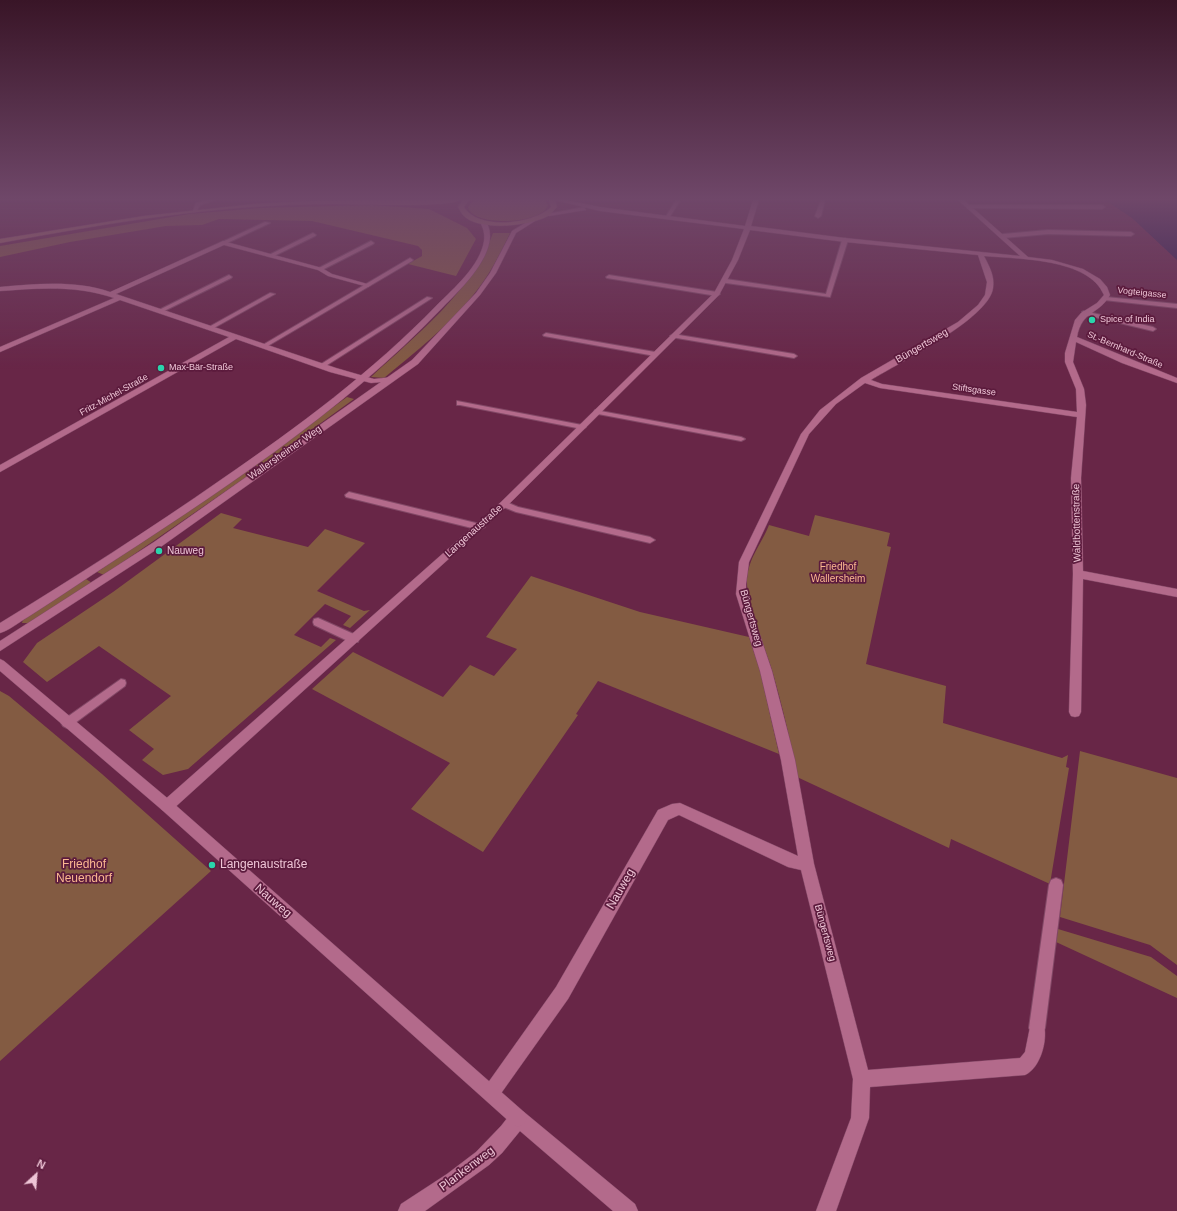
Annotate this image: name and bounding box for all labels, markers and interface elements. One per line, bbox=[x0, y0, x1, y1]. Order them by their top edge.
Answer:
street label: Vogteigasse bbox=[1117, 285, 1167, 301]
marker: Spice of India bbox=[1087, 315, 1097, 325]
place label: Spice of India bbox=[1100, 315, 1155, 325]
street label: Büngertsweg bbox=[894, 326, 950, 366]
street label: St.-Bernhard-Straße bbox=[1086, 329, 1164, 371]
marker: Max-Bär-Straße bbox=[156, 363, 166, 373]
place label: Max-Bär-Straße bbox=[169, 363, 233, 373]
street label: Fritz-Michel-Straße bbox=[78, 372, 150, 418]
street label: Stiftsgasse bbox=[951, 382, 997, 398]
street label: Wallersheimer Weg bbox=[246, 423, 324, 483]
street label: Waldbottenstraße bbox=[1070, 484, 1084, 562]
street label: Langenaustraße bbox=[443, 502, 505, 560]
place label: Nauweg bbox=[167, 545, 204, 557]
marker: Nauweg bbox=[154, 546, 164, 556]
park label: Friedhof Wallersheim bbox=[811, 561, 865, 584]
street label: Büngertsweg bbox=[737, 588, 765, 648]
park label: Friedhof Neuendorf bbox=[56, 858, 112, 886]
place label: Langenaustraße bbox=[220, 858, 307, 872]
marker: Langenaustraße bbox=[207, 860, 217, 870]
street label: Nauweg bbox=[604, 866, 638, 912]
street label: Nauweg bbox=[252, 881, 294, 921]
street label: Büngertsweg bbox=[812, 903, 838, 963]
street label: Plankenweg bbox=[437, 1144, 497, 1194]
north arrow bbox=[16, 1155, 56, 1195]
text: N bbox=[35, 1157, 47, 1171]

